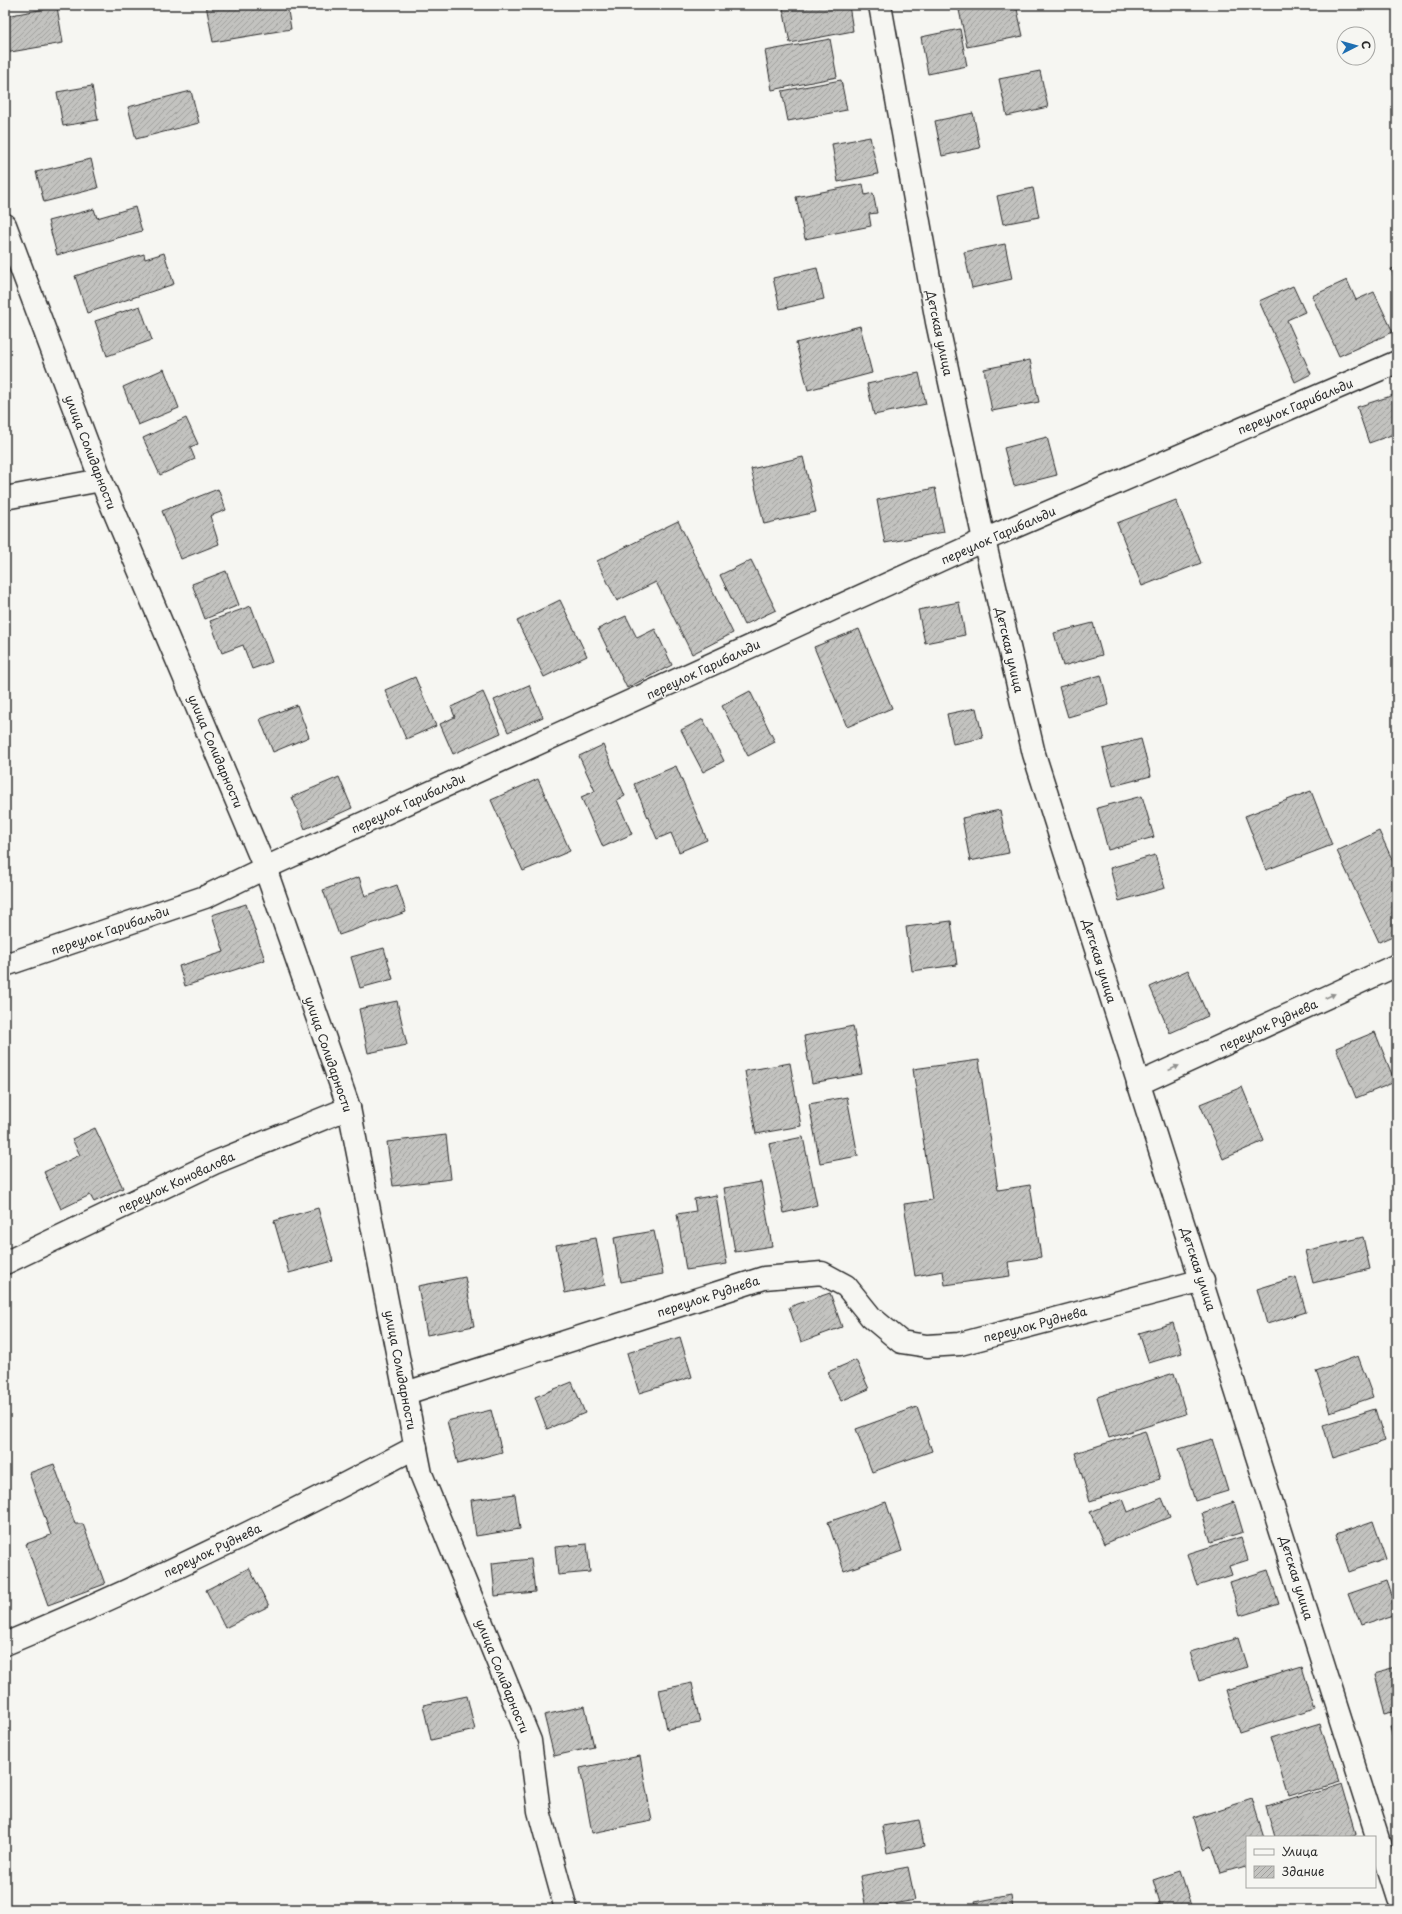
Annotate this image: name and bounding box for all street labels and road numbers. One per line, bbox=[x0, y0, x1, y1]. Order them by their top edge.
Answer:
street label: Детская улица bbox=[922, 288, 958, 378]
street label: переулок Гарибальди bbox=[1234, 374, 1356, 438]
street label: улица Солидарности bbox=[61, 392, 121, 512]
street label: переулок Гарибальди bbox=[938, 502, 1058, 568]
street label: Детская улица bbox=[991, 605, 1029, 695]
street label: переулок Гарибальди bbox=[643, 635, 763, 703]
street label: улица Солидарности bbox=[184, 692, 248, 810]
street label: переулок Гарибальди bbox=[348, 769, 468, 837]
street label: переулок Гарибальди bbox=[48, 901, 172, 959]
street label: Детская улица bbox=[1078, 916, 1121, 1006]
street label: улица Солидарности bbox=[301, 994, 357, 1114]
street label: переулок Руднева bbox=[1216, 994, 1321, 1056]
street label: переулок Коновалова bbox=[115, 1147, 238, 1217]
street label: Детская улица bbox=[1177, 1224, 1221, 1314]
street label: переулок Руднева bbox=[655, 1271, 762, 1321]
street label: переулок Руднева bbox=[981, 1301, 1089, 1346]
street label: улица Солидарности bbox=[381, 1309, 421, 1431]
street label: переулок Руднева bbox=[160, 1518, 264, 1581]
street label: Детская улица bbox=[1275, 1533, 1318, 1623]
street label: улица Солидарности bbox=[472, 1616, 534, 1736]

